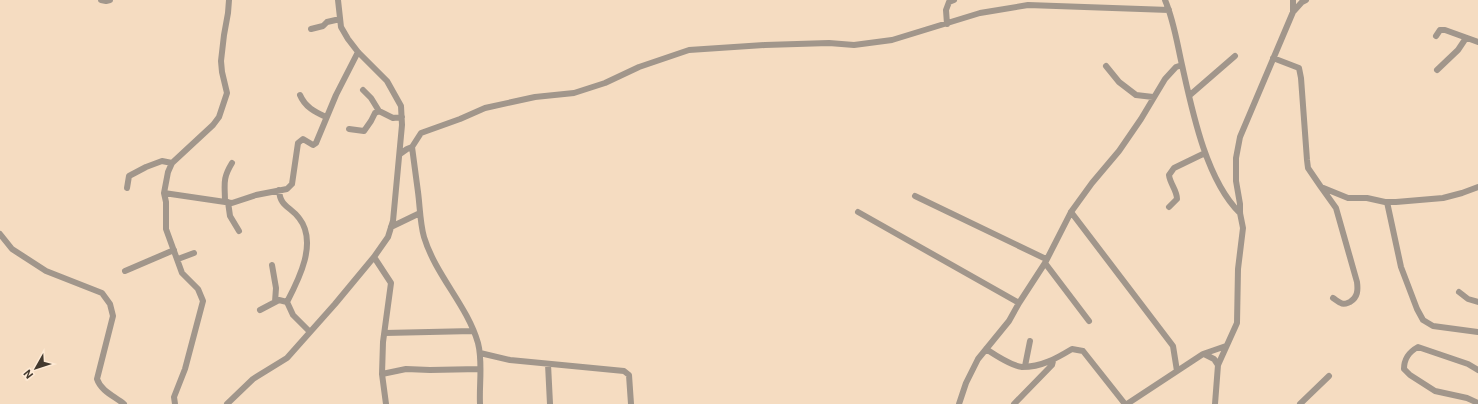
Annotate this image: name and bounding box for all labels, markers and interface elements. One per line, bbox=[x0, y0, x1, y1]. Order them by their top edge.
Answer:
north arrow bbox=[16, 348, 56, 388]
text: N bbox=[21, 367, 36, 381]

